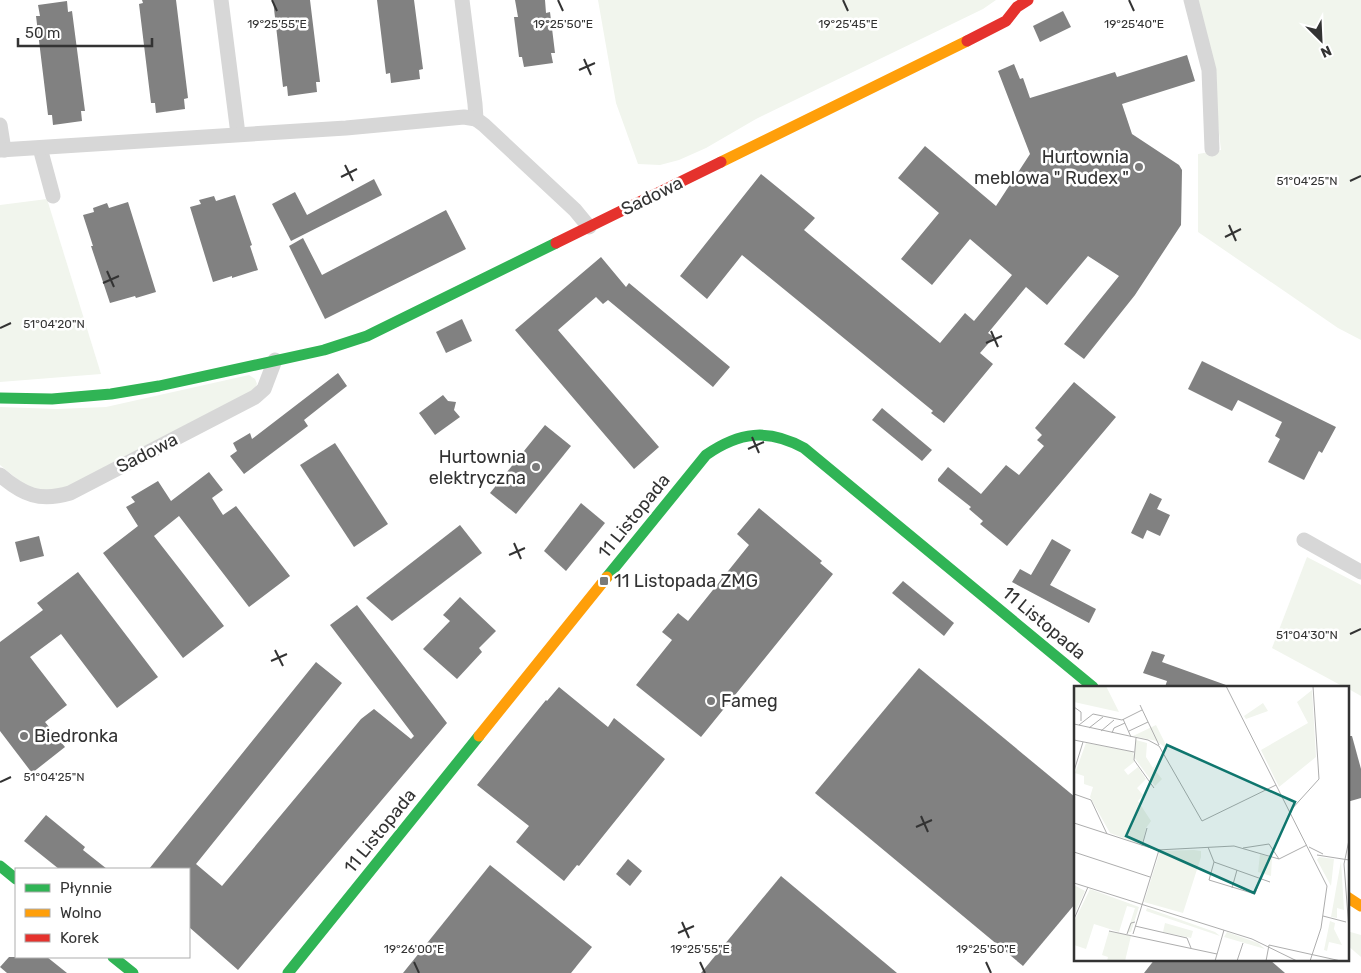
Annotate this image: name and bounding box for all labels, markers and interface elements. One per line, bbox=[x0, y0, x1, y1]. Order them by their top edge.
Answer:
scale bar bbox=[18, 15, 151, 47]
north arrow bbox=[1296, 15, 1346, 65]
text: 19°25'55"E bbox=[247, 17, 307, 31]
text: 19°25'50"E bbox=[533, 17, 593, 31]
text: 19°25'45"E bbox=[818, 17, 878, 31]
text: 19°25'40"E bbox=[1104, 17, 1164, 31]
text: 50 m bbox=[25, 24, 60, 42]
text: N bbox=[1318, 42, 1334, 61]
place label: Hurtownia meblowa " Rudex " bbox=[974, 146, 1129, 189]
marker: Hurtownia meblowa " Rudex " bbox=[1133, 161, 1145, 173]
street label: Sadowa bbox=[618, 172, 686, 220]
text: 51°04'25"N bbox=[1276, 174, 1338, 188]
text: 51°04'20"N bbox=[23, 317, 85, 331]
street label: Sadowa bbox=[113, 428, 181, 478]
place label: Hurtownia elektryczna bbox=[429, 446, 526, 489]
marker: Hurtownia elektryczna bbox=[530, 461, 542, 473]
street label: 11 Listopada bbox=[593, 469, 675, 563]
place label: 11 Listopada ZMG bbox=[614, 570, 758, 592]
marker: 11 Listopada ZMG bbox=[598, 575, 610, 587]
street label: 11 Listopada bbox=[998, 582, 1090, 664]
text: 51°04'30"N bbox=[1276, 628, 1338, 642]
inset map bbox=[1074, 686, 1348, 960]
place label: Fameg bbox=[721, 690, 778, 712]
marker: Fameg bbox=[705, 695, 717, 707]
place label: Biedronka bbox=[34, 725, 118, 747]
marker: Biedronka bbox=[18, 730, 30, 742]
text: 51°04'25"N bbox=[23, 770, 85, 784]
street label: 11 Listopada bbox=[339, 784, 421, 878]
legend bbox=[15, 868, 190, 958]
text: Płynnie bbox=[60, 879, 112, 897]
text: Wolno bbox=[60, 904, 102, 922]
text: Korek bbox=[60, 929, 99, 947]
text: 19°26'00"E bbox=[384, 942, 444, 956]
text: 19°25'55"E bbox=[670, 942, 730, 956]
text: 19°25'50"E bbox=[956, 942, 1016, 956]

